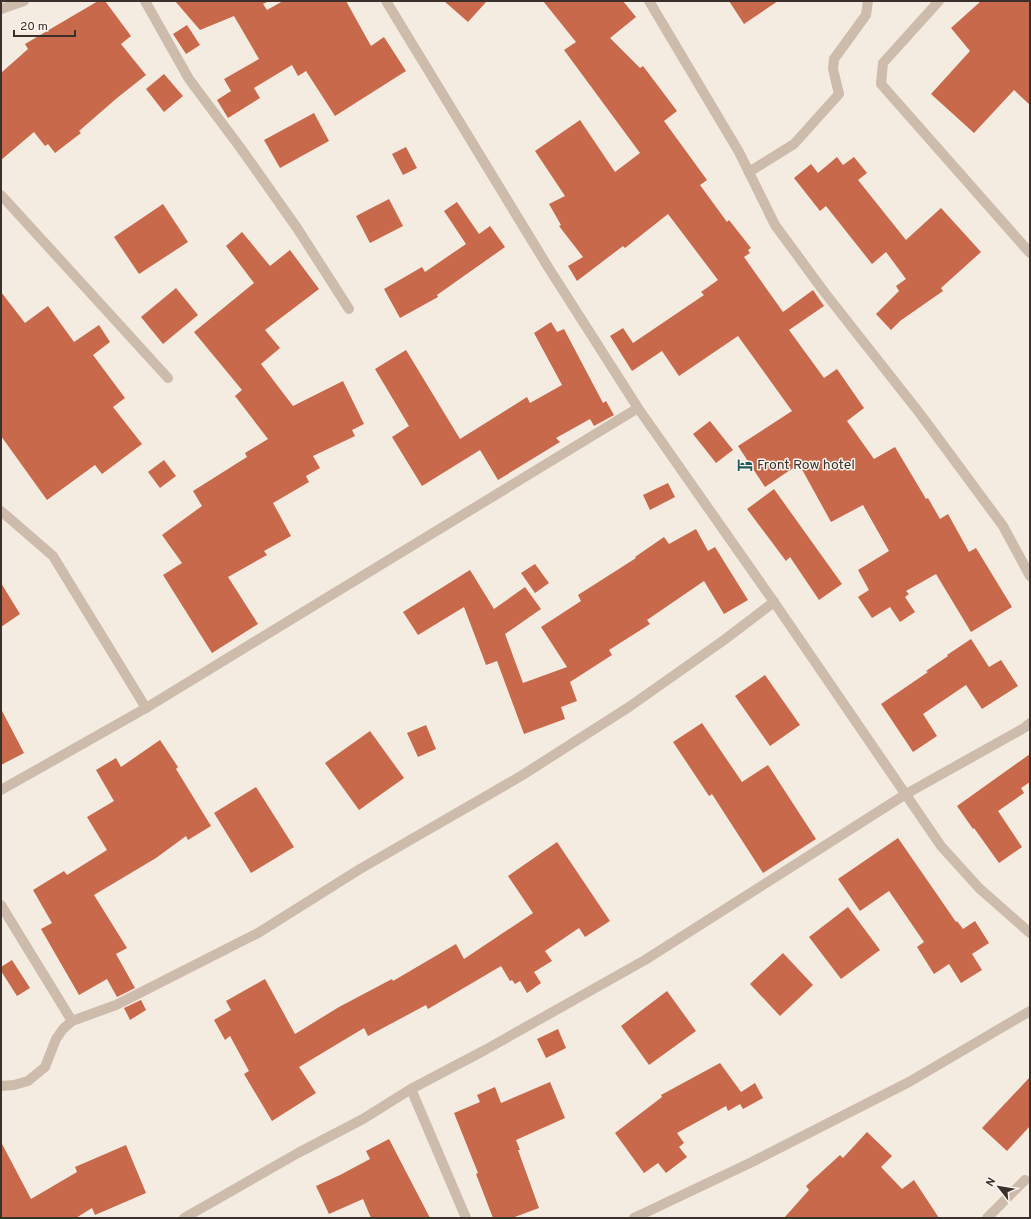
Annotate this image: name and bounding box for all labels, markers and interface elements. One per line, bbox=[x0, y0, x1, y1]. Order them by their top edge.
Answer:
scale bar bbox=[14, 12, 75, 38]
text: 20 m bbox=[20, 19, 48, 35]
hotel icon: Front Row hotel bbox=[736, 456, 754, 474]
place label: Front Row hotel bbox=[757, 457, 855, 474]
north arrow bbox=[979, 1167, 1019, 1207]
text: N bbox=[983, 1175, 999, 1189]

